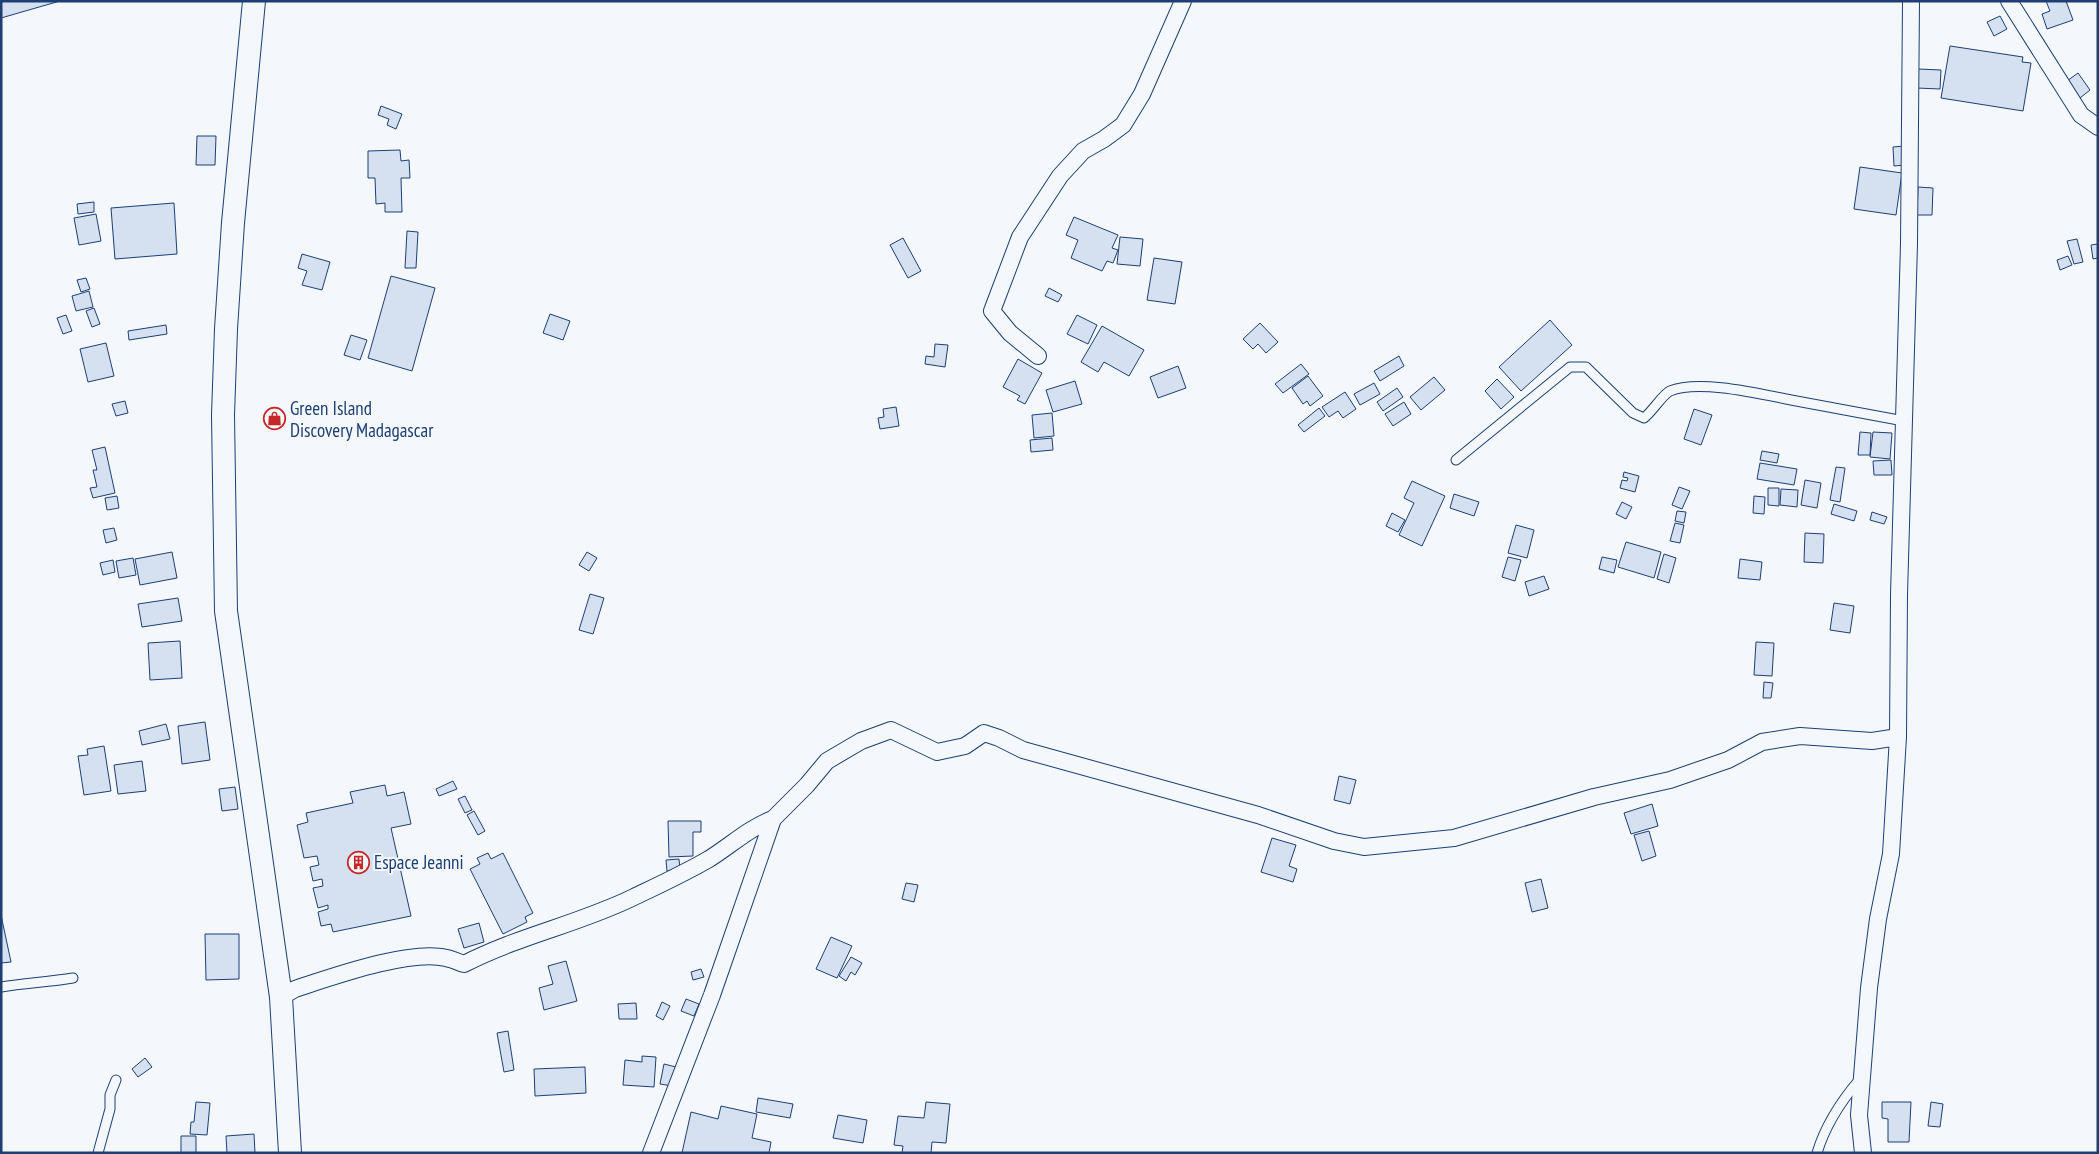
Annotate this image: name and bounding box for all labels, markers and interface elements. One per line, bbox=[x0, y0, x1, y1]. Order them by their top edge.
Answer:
place label: Green Island Discovery Madagascar bbox=[290, 396, 434, 442]
shop icon: Green Island Discovery Madagascar bbox=[262, 407, 286, 431]
building icon: Espace Jeanni bbox=[346, 850, 370, 874]
place label: Espace Jeanni bbox=[374, 850, 464, 874]

